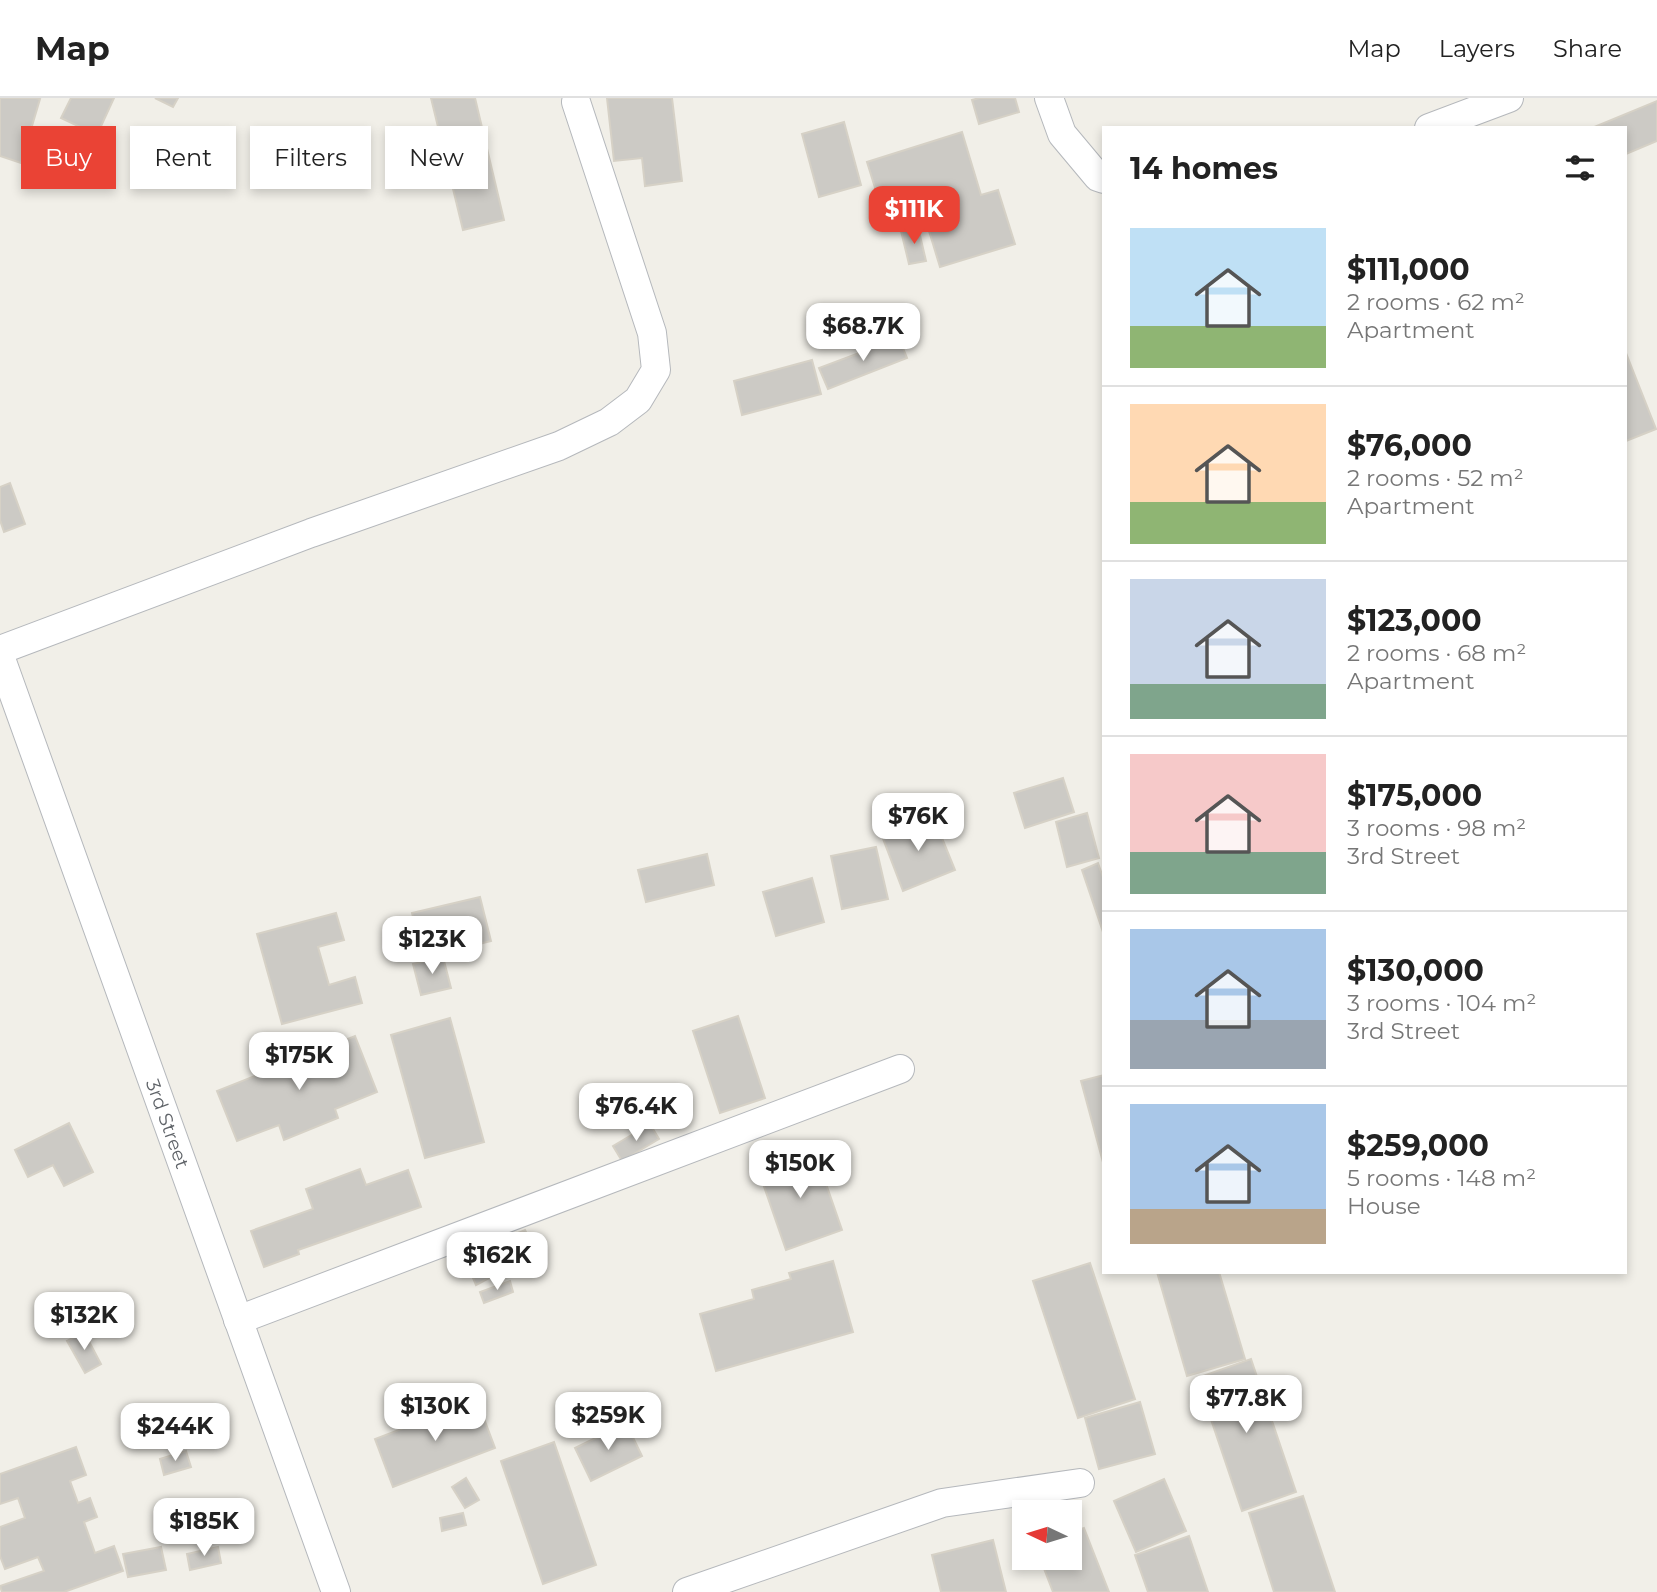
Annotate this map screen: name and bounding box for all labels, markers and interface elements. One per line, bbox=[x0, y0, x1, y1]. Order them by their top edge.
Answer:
text: Map bbox=[35, 28, 110, 68]
text: Map bbox=[1347, 34, 1401, 63]
text: Layers bbox=[1439, 34, 1515, 63]
text: Share bbox=[1553, 34, 1622, 63]
chip: Buy bbox=[21, 126, 116, 189]
chip: Rent bbox=[130, 126, 236, 189]
chip: Filters bbox=[250, 126, 371, 189]
chip: New bbox=[385, 126, 488, 189]
icon: filters bbox=[1561, 149, 1599, 187]
text: 14 homes bbox=[1130, 150, 1278, 187]
pin: $111K bbox=[865, 186, 963, 246]
text: $111K bbox=[885, 195, 943, 223]
text: $111,000 bbox=[1347, 251, 1470, 288]
icon: home bbox=[1186, 256, 1270, 340]
text: 2 rooms · 62 m² bbox=[1347, 288, 1525, 316]
pin: $68.7K bbox=[806, 303, 920, 363]
text: $68.7K bbox=[822, 312, 904, 340]
text: Apartment bbox=[1347, 316, 1475, 344]
text: $76,000 bbox=[1347, 427, 1472, 464]
icon: home bbox=[1186, 432, 1270, 516]
text: 2 rooms · 52 m² bbox=[1347, 464, 1524, 492]
text: Apartment bbox=[1347, 492, 1475, 520]
text: $123,000 bbox=[1347, 602, 1482, 639]
icon: home bbox=[1186, 607, 1270, 691]
text: 2 rooms · 68 m² bbox=[1347, 639, 1526, 667]
text: Apartment bbox=[1347, 667, 1475, 695]
text: $175,000 bbox=[1347, 777, 1482, 814]
icon: home bbox=[1186, 782, 1270, 866]
pin: $76K bbox=[877, 794, 959, 853]
text: $76K bbox=[888, 802, 948, 830]
text: 3 rooms · 98 m² bbox=[1347, 814, 1526, 842]
text: 3rd Street bbox=[1347, 842, 1460, 870]
pin: $123K bbox=[383, 916, 481, 976]
text: $123K bbox=[398, 925, 466, 953]
text: $130,000 bbox=[1347, 952, 1484, 989]
icon: home bbox=[1186, 957, 1270, 1041]
text: 3 rooms · 104 m² bbox=[1347, 989, 1536, 1017]
text: 3rd Street bbox=[1347, 1017, 1460, 1045]
pin: $175K bbox=[250, 1032, 348, 1092]
text: $175K bbox=[265, 1041, 333, 1069]
street label: 3rd Street bbox=[141, 1076, 195, 1172]
pin: $76.4K bbox=[579, 1084, 693, 1143]
text: $76.4K bbox=[595, 1092, 677, 1120]
text: $259,000 bbox=[1347, 1127, 1489, 1164]
icon: home bbox=[1186, 1132, 1270, 1216]
pin: $150K bbox=[751, 1140, 849, 1200]
text: $150K bbox=[765, 1149, 835, 1177]
text: 5 rooms · 148 m² bbox=[1347, 1164, 1536, 1192]
text: House bbox=[1347, 1192, 1421, 1220]
pin: $162K bbox=[448, 1232, 546, 1292]
text: $162K bbox=[463, 1241, 531, 1269]
pin: $132K bbox=[35, 1292, 133, 1352]
text: $132K bbox=[50, 1301, 118, 1329]
pin: $77.8K bbox=[1189, 1376, 1303, 1435]
pin: $130K bbox=[386, 1384, 484, 1443]
text: $77.8K bbox=[1206, 1384, 1286, 1412]
text: $130K bbox=[400, 1392, 470, 1420]
pin: $259K bbox=[559, 1392, 657, 1452]
text: $259K bbox=[571, 1401, 645, 1429]
pin: $244K bbox=[126, 1404, 224, 1463]
text: $244K bbox=[137, 1412, 213, 1440]
pin: $185K bbox=[155, 1498, 253, 1558]
north arrow bbox=[1012, 1500, 1082, 1570]
map controls bbox=[1012, 1500, 1082, 1570]
text: $185K bbox=[169, 1507, 239, 1535]

